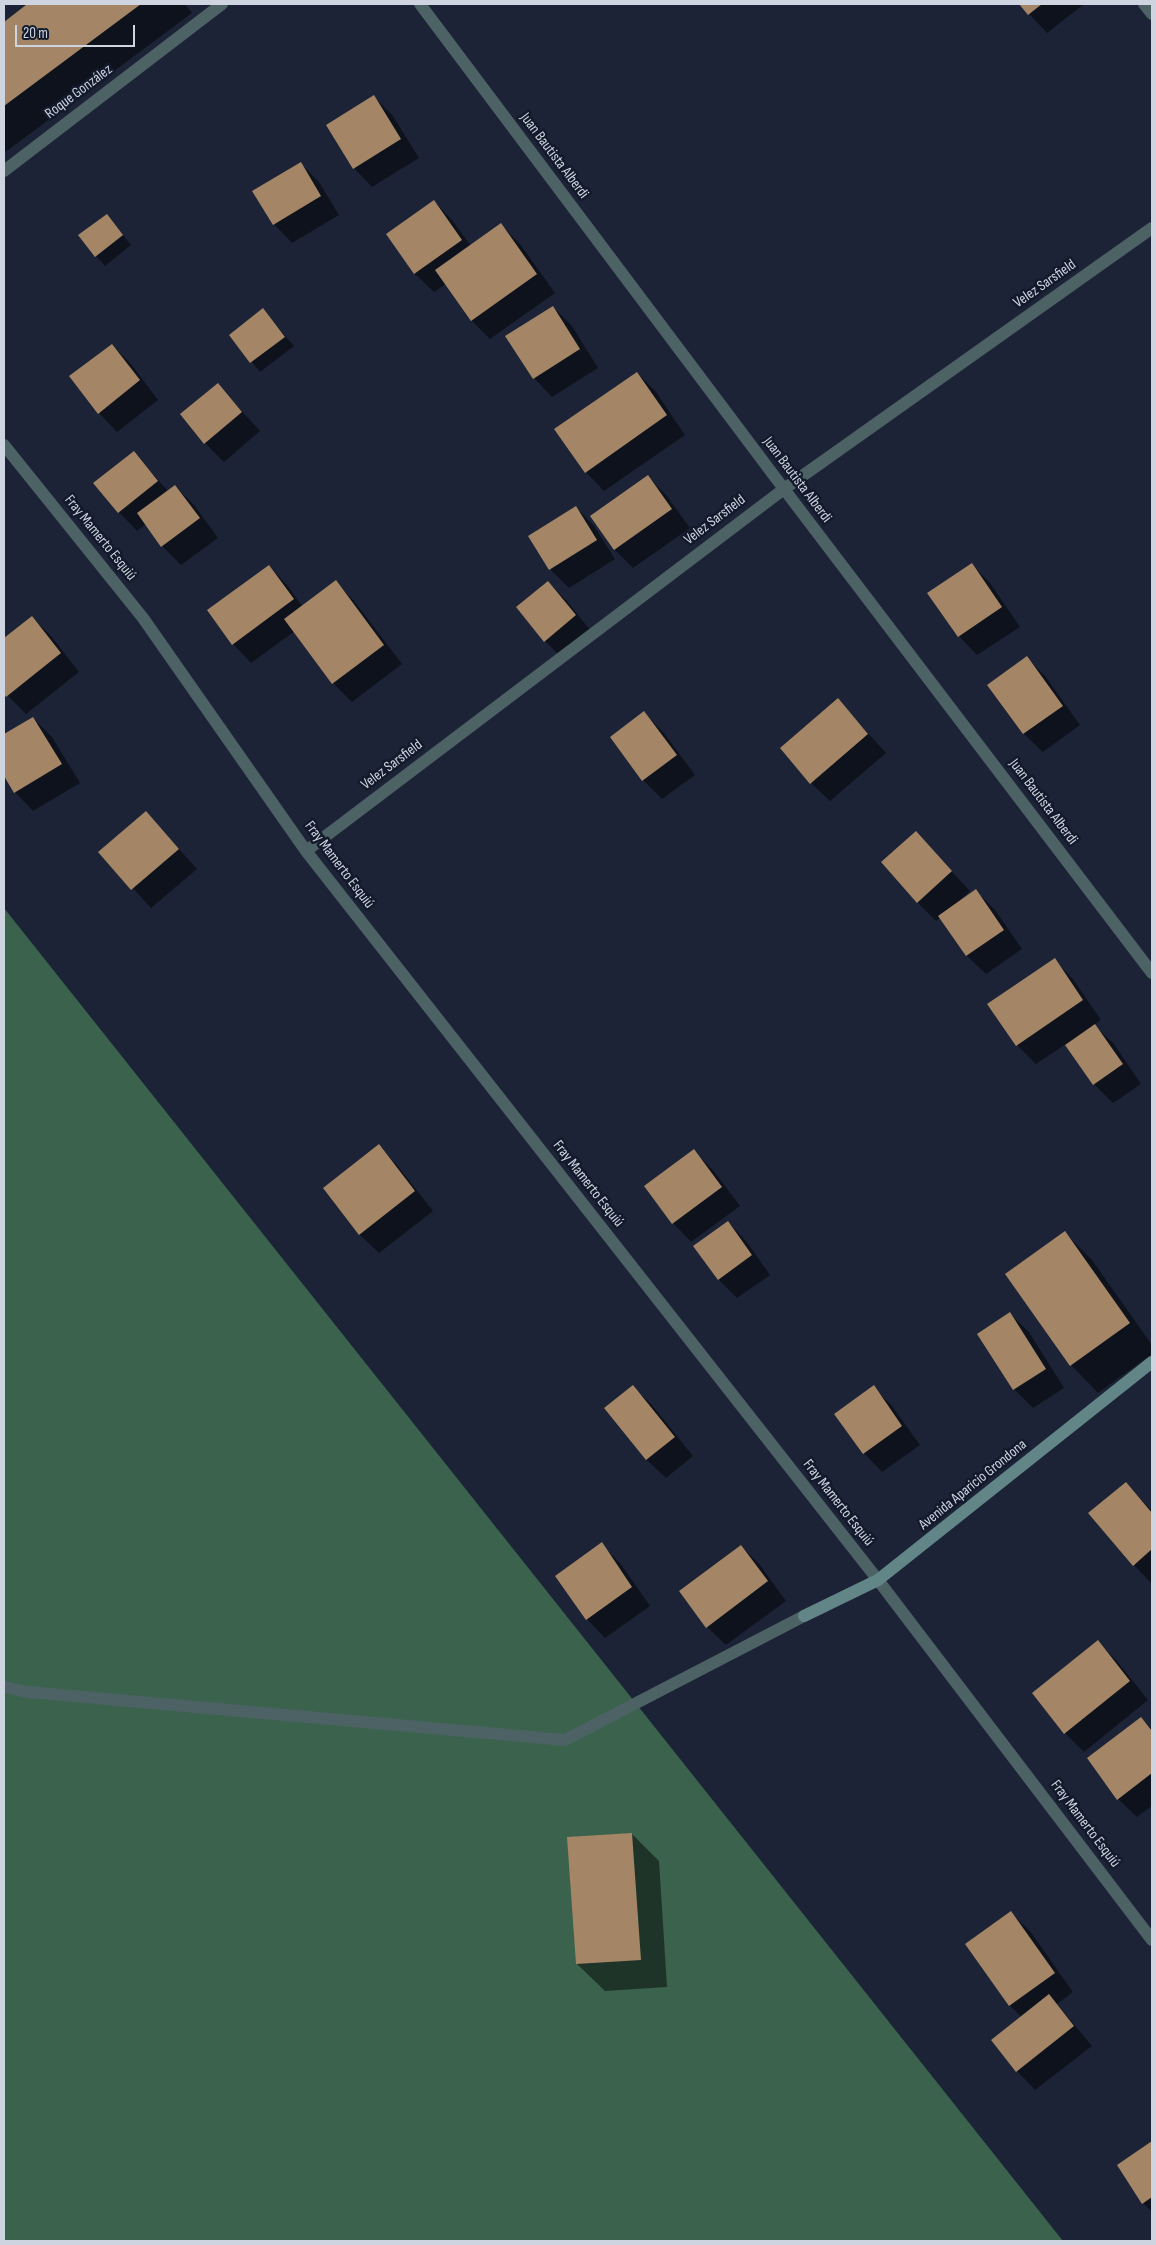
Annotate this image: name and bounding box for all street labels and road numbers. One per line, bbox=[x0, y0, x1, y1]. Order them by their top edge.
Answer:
street label: Roque González bbox=[42, 61, 116, 123]
street label: Juan Bautista Alberdi bbox=[516, 110, 592, 202]
street label: Velez Sarsfield bbox=[1010, 256, 1080, 312]
street label: Juan Bautista Alberdi bbox=[759, 434, 835, 526]
street label: Velez Sarsfield bbox=[681, 491, 749, 549]
street label: Fray Mamerto Esquiú bbox=[60, 492, 140, 584]
street label: Velez Sarsfield bbox=[358, 736, 426, 794]
street label: Juan Bautista Alberdi bbox=[1005, 756, 1081, 848]
street label: Fray Mamerto Esquiú bbox=[300, 818, 378, 912]
street label: Fray Mamerto Esquiú bbox=[549, 1137, 627, 1231]
street label: Avenida Aparicio Grondona bbox=[915, 1436, 1031, 1534]
street label: Fray Mamerto Esquiú bbox=[799, 1456, 877, 1550]
street label: Fray Mamerto Esquiú bbox=[1046, 1777, 1124, 1871]

